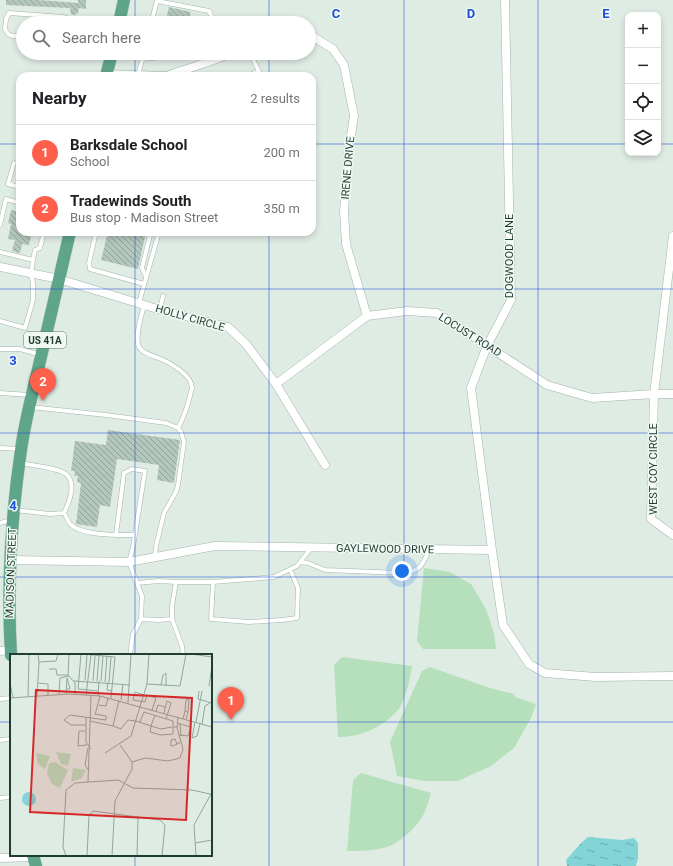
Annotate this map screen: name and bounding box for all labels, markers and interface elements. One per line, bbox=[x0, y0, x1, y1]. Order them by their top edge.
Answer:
text: C bbox=[332, 6, 341, 21]
text: D bbox=[467, 6, 475, 21]
text: E bbox=[602, 6, 610, 21]
map controls bbox=[625, 12, 661, 156]
button: + bbox=[625, 12, 661, 48]
search box bbox=[16, 16, 316, 60]
icon: search bbox=[30, 27, 52, 49]
text: Search here bbox=[62, 29, 141, 47]
button: − bbox=[625, 48, 661, 84]
button: locate bbox=[625, 84, 661, 120]
text: Nearby bbox=[32, 88, 87, 108]
text: 2 results bbox=[250, 91, 300, 106]
button: layers bbox=[625, 120, 661, 156]
text: Barksdale School bbox=[70, 136, 187, 154]
street label: IRENE DRIVE bbox=[339, 136, 357, 200]
text: 1 bbox=[41, 145, 49, 160]
text: 200 m bbox=[263, 145, 300, 160]
text: School bbox=[70, 154, 110, 169]
text: Tradewinds South bbox=[70, 192, 191, 210]
text: 2 bbox=[41, 201, 49, 216]
text: 350 m bbox=[263, 201, 300, 216]
text: Bus stop · Madison Street bbox=[70, 210, 218, 225]
street label: DOGWOOD LANE bbox=[503, 214, 516, 298]
street label: HOLLY CIRCLE bbox=[154, 302, 226, 334]
street label: LOCUST ROAD bbox=[436, 310, 504, 360]
road number: US 41A bbox=[24, 332, 66, 348]
text: 3 bbox=[9, 353, 17, 368]
pin: 2 bbox=[30, 368, 56, 401]
street label: WEST COY CIRCLE bbox=[647, 423, 660, 515]
text: 4 bbox=[9, 498, 17, 513]
street label: MADISON STREET bbox=[3, 527, 19, 619]
street label: GAYLEWOOD DRIVE bbox=[336, 542, 434, 556]
your location bbox=[392, 561, 412, 581]
inset map bbox=[10, 654, 212, 856]
pin: 1 bbox=[218, 687, 244, 720]

